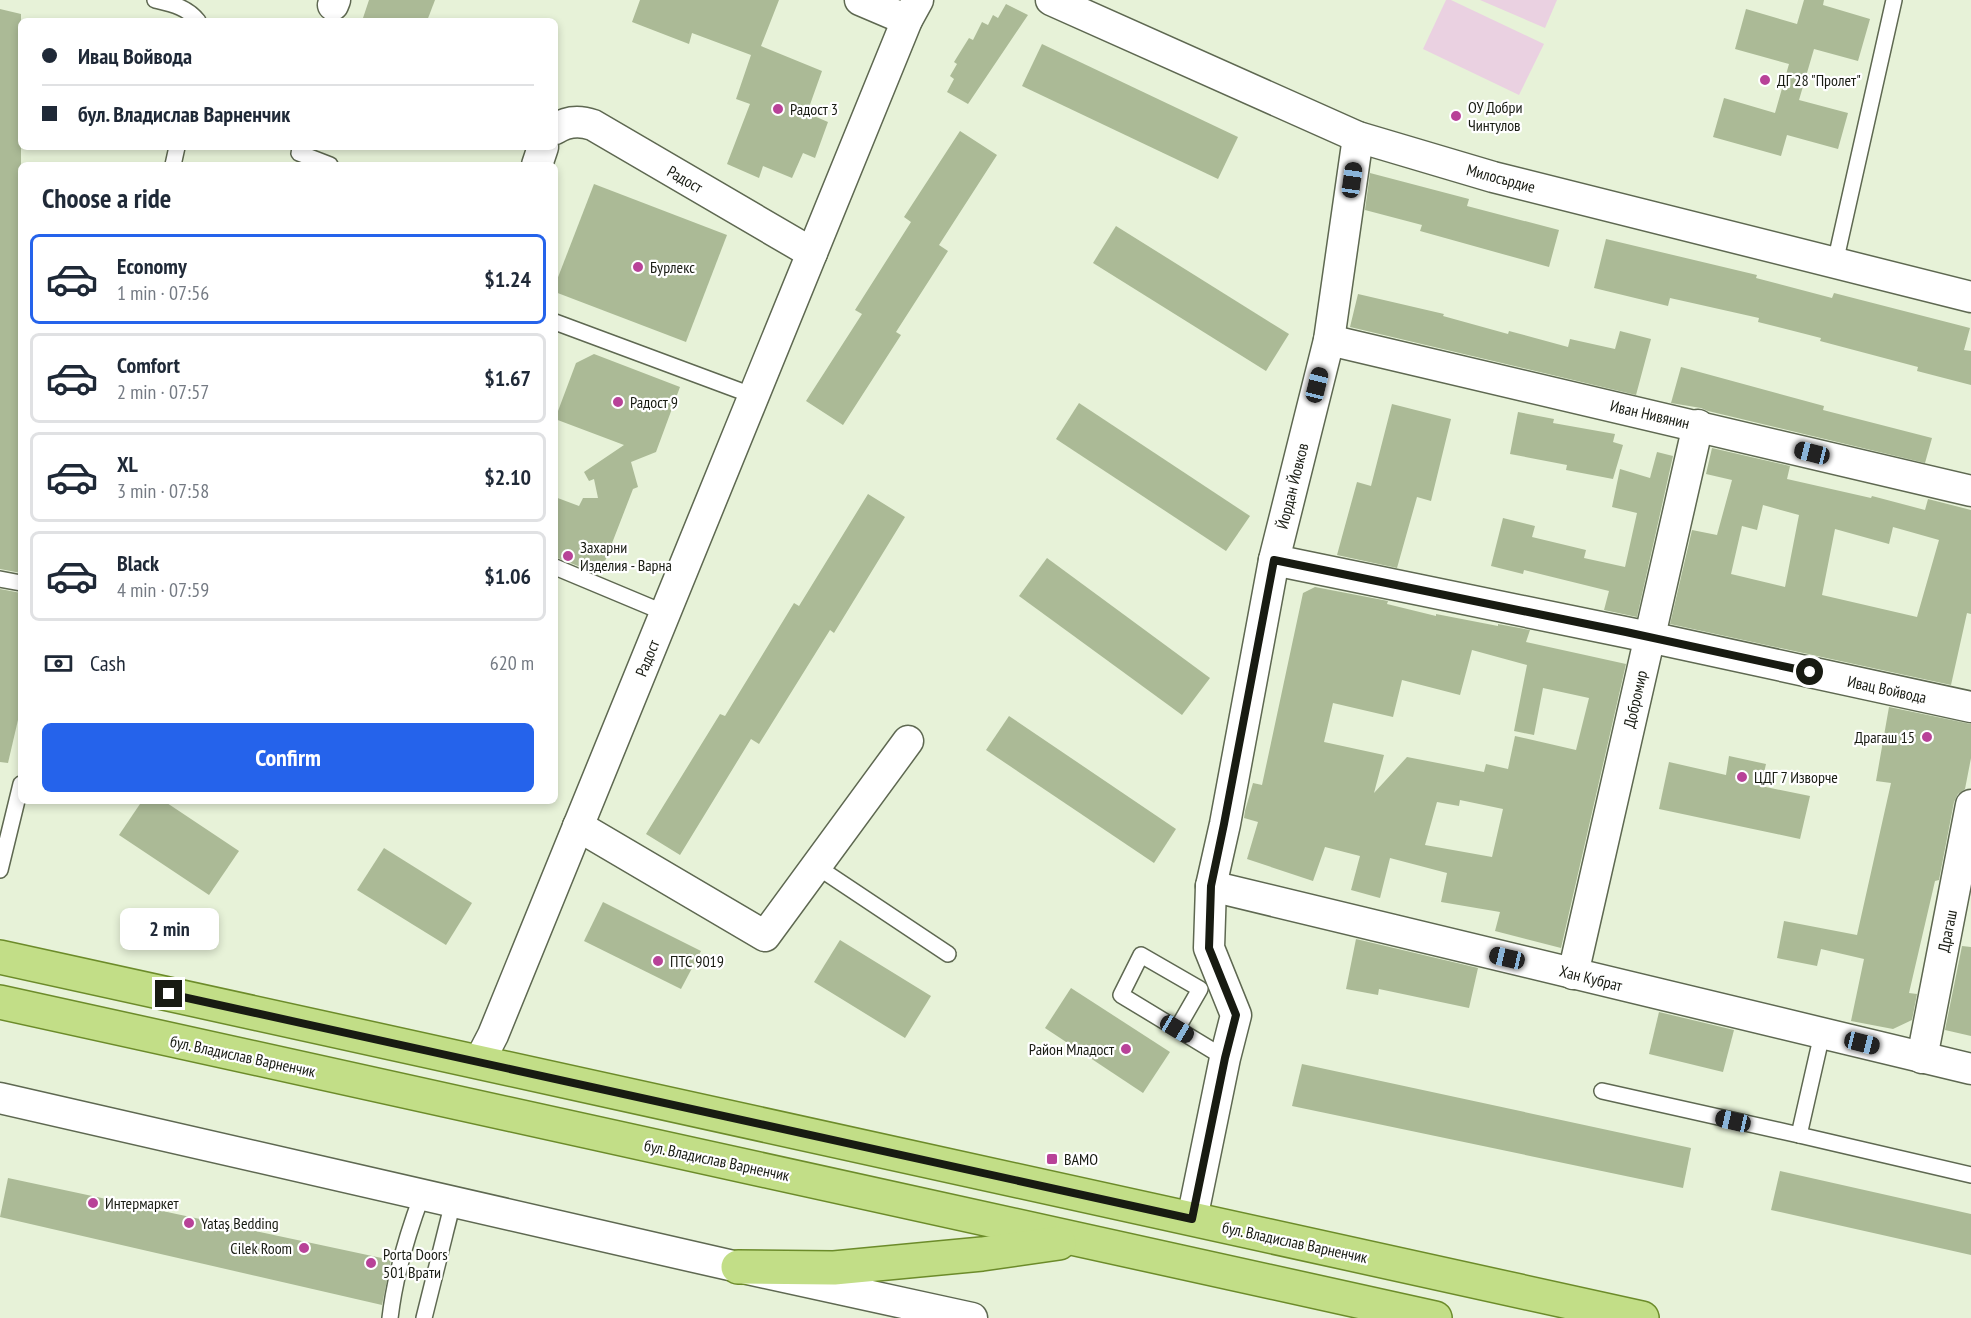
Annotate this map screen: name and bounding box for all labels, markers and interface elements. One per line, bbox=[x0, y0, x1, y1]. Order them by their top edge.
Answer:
text: Ивац Войвода bbox=[78, 42, 192, 70]
place label: ДГ 28 "Пролет" bbox=[1777, 70, 1861, 90]
marker: ДГ 28 "Пролет" bbox=[1758, 73, 1772, 87]
place label: ОУ Добри Чинтулов bbox=[1468, 97, 1523, 135]
place label: Радост 3 bbox=[790, 99, 838, 119]
text: бул. Владислав Варненчик bbox=[78, 100, 290, 128]
marker: Радост 3 bbox=[771, 102, 785, 116]
marker: ОУ Добри Чинтулов bbox=[1449, 109, 1463, 123]
street label: Милосърдие bbox=[1464, 159, 1538, 197]
street label: Радост bbox=[664, 161, 707, 198]
car bbox=[1341, 161, 1363, 199]
text: Choose a ride bbox=[42, 181, 171, 215]
icon: car bbox=[45, 252, 99, 306]
text: Economy bbox=[117, 252, 187, 280]
place label: Бурлекс bbox=[650, 257, 695, 277]
marker: Бурлекс bbox=[631, 260, 645, 274]
text: $1.24 bbox=[484, 265, 531, 293]
text: 1 min · 07:56 bbox=[117, 280, 209, 306]
icon: car bbox=[45, 351, 99, 405]
text: Comfort bbox=[117, 351, 180, 379]
text: $1.67 bbox=[484, 364, 531, 392]
car bbox=[1304, 365, 1330, 405]
text: 2 min · 07:57 bbox=[117, 379, 209, 405]
place label: Радост 9 bbox=[630, 392, 678, 412]
marker: Радост 9 bbox=[611, 395, 625, 409]
street label: Иван Нивянин bbox=[1608, 395, 1692, 433]
car bbox=[1792, 440, 1832, 466]
street label: Йордан Йовков bbox=[1272, 441, 1312, 531]
icon: car bbox=[45, 450, 99, 504]
text: XL bbox=[117, 450, 138, 478]
text: $2.10 bbox=[484, 463, 531, 491]
text: 3 min · 07:58 bbox=[117, 478, 209, 504]
place label: Захарни Изделия - Варна bbox=[580, 537, 672, 575]
icon: car bbox=[45, 549, 99, 603]
text: Black bbox=[117, 549, 159, 577]
marker: Захарни Изделия - Варна bbox=[561, 549, 575, 563]
text: $1.06 bbox=[484, 562, 531, 590]
text: 4 min · 07:59 bbox=[117, 577, 209, 603]
street label: Радост bbox=[631, 636, 664, 679]
icon: cash bbox=[42, 647, 75, 680]
text: Cash bbox=[90, 649, 126, 677]
text: 620 m bbox=[490, 650, 534, 676]
route start bbox=[1796, 658, 1823, 685]
street label: Добромир bbox=[1619, 668, 1651, 730]
street label: Ивац Войвода bbox=[1846, 671, 1928, 707]
button: Confirm bbox=[42, 723, 534, 792]
place label: Драгаш 15 bbox=[1855, 727, 1915, 747]
marker: Драгаш 15 bbox=[1920, 730, 1934, 744]
place label: ЦДГ 7 Изворче bbox=[1754, 767, 1838, 787]
marker: ЦДГ 7 Изворче bbox=[1735, 770, 1749, 784]
callout: 2 min bbox=[120, 907, 219, 949]
street label: Драгаш bbox=[1933, 908, 1961, 954]
text: 2 min bbox=[149, 916, 190, 942]
car bbox=[1487, 945, 1527, 971]
place label: ПТС 9019 bbox=[670, 951, 724, 971]
marker: ПТС 9019 bbox=[651, 954, 665, 968]
street label: Хан Кубрат bbox=[1558, 961, 1625, 996]
route end bbox=[155, 980, 182, 1007]
car bbox=[1157, 1012, 1197, 1046]
car bbox=[1842, 1030, 1882, 1056]
street label: бул. Владислав Варненчик bbox=[169, 1031, 318, 1081]
place label: Район Младост bbox=[1029, 1039, 1115, 1059]
marker: Район Младост bbox=[1119, 1042, 1133, 1056]
car bbox=[1713, 1108, 1753, 1134]
street label: бул. Владислав Варненчик bbox=[643, 1135, 792, 1185]
place label: ВАМО bbox=[1064, 1149, 1098, 1169]
marker: ВАМО bbox=[1045, 1152, 1059, 1166]
place label: Интермаркет bbox=[105, 1193, 180, 1213]
marker: Интермаркет bbox=[86, 1196, 100, 1210]
place label: Yataş Bedding bbox=[201, 1213, 279, 1233]
marker: Yataş Bedding bbox=[182, 1216, 196, 1230]
street label: бул. Владислав Варненчик bbox=[1221, 1217, 1370, 1267]
place label: Cilek Room bbox=[230, 1238, 292, 1258]
marker: Cilek Room bbox=[297, 1241, 311, 1255]
place label: Porta Doors 501 Врати bbox=[383, 1244, 448, 1282]
marker: Porta Doors 501 Врати bbox=[364, 1256, 378, 1270]

